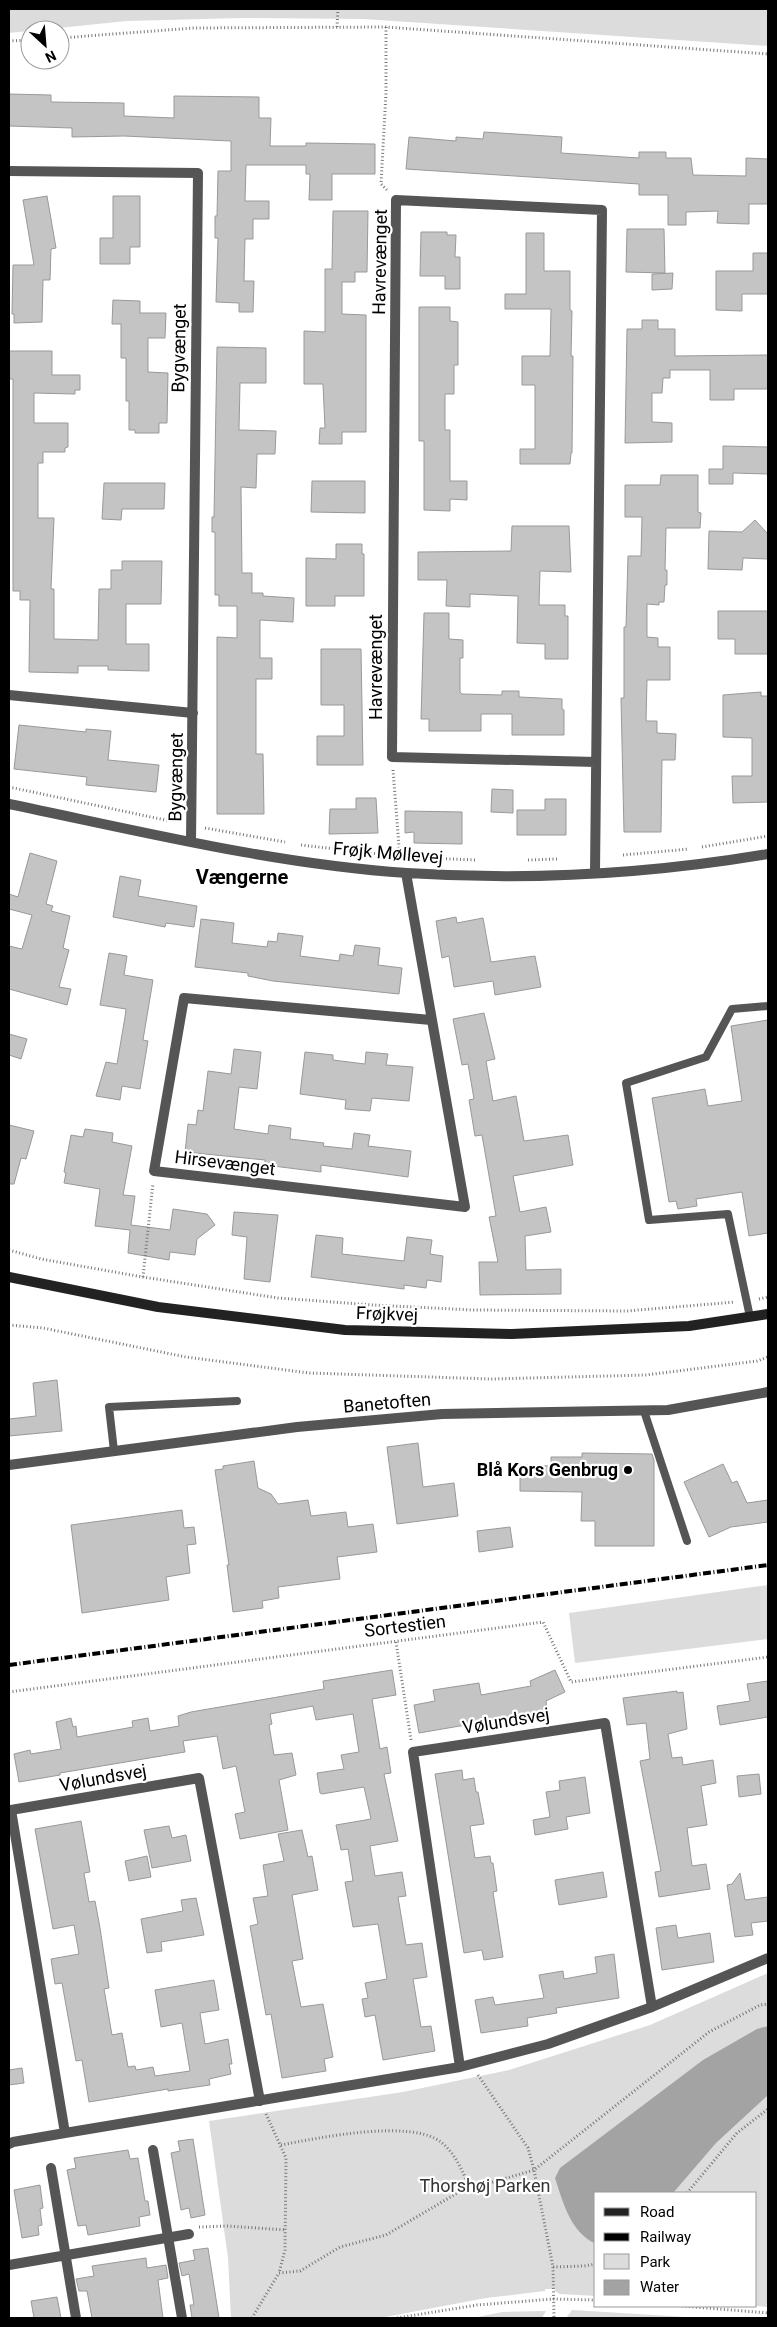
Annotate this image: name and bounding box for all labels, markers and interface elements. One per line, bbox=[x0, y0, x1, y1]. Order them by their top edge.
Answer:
north arrow bbox=[20, 20, 70, 70]
text: N bbox=[43, 47, 59, 66]
street label: Havrevænget bbox=[368, 209, 391, 315]
street label: Bygvænget bbox=[167, 303, 190, 393]
street label: Havrevænget bbox=[365, 614, 386, 720]
street label: Bygvænget bbox=[164, 732, 187, 822]
street label: Frøjk Møllevej bbox=[332, 837, 444, 868]
district label: Vængerne bbox=[196, 865, 289, 889]
street label: Hirsevænget bbox=[173, 1146, 277, 1179]
street label: Frøjkvej bbox=[356, 1302, 418, 1325]
street label: Banetoften bbox=[342, 1388, 432, 1417]
place label: Blå Kors Genbrug bbox=[477, 1459, 618, 1480]
marker: Blå Kors Genbrug bbox=[622, 1464, 634, 1476]
street label: Sortestien bbox=[363, 1610, 447, 1641]
street label: Vølundsvej bbox=[461, 1703, 551, 1738]
street label: Vølundsvej bbox=[58, 1760, 148, 1795]
park label: Thorshøj Parken bbox=[420, 2175, 550, 2196]
legend bbox=[594, 2192, 757, 2307]
text: Road bbox=[640, 2203, 674, 2221]
text: Railway bbox=[640, 2228, 691, 2246]
text: Park bbox=[640, 2253, 671, 2271]
text: Water bbox=[640, 2278, 679, 2296]

